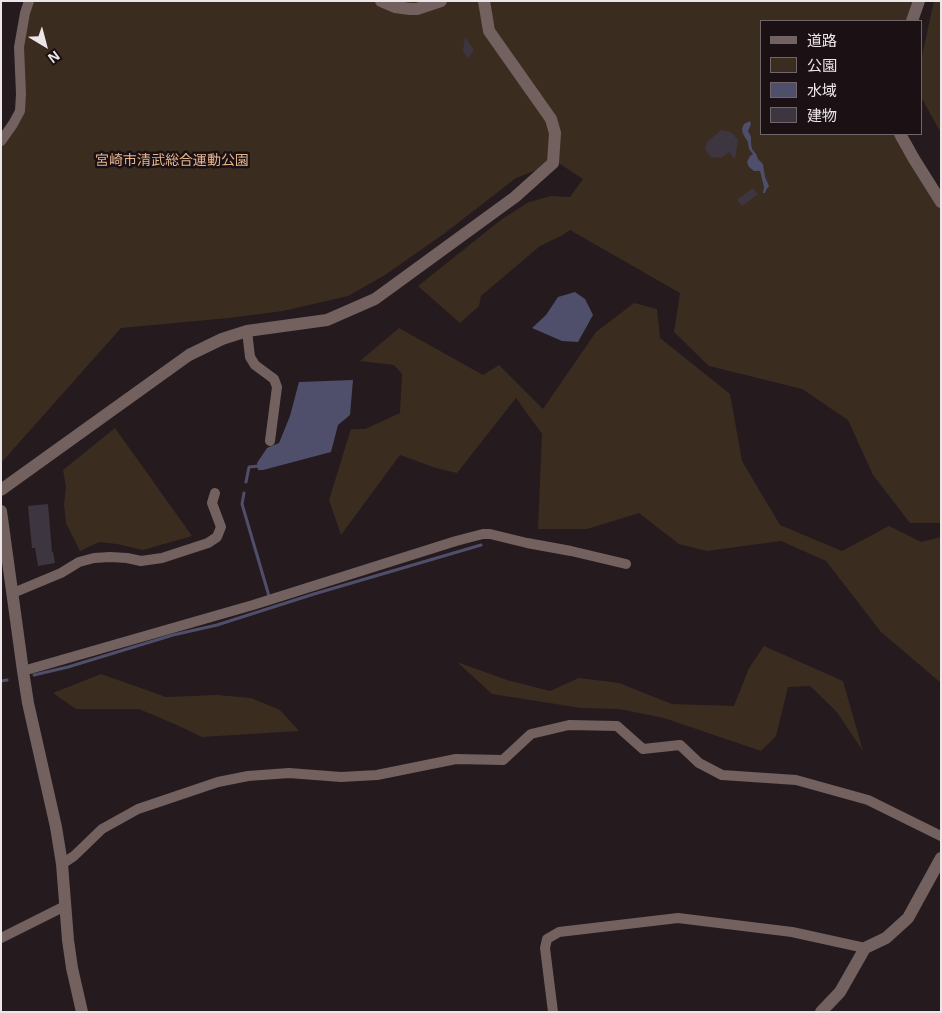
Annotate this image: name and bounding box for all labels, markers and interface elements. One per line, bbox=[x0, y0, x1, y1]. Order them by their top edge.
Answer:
north arrow bbox=[20, 20, 70, 70]
legend bbox=[760, 20, 922, 135]
text: 道路 bbox=[807, 32, 837, 49]
text: N bbox=[45, 48, 63, 66]
text: 公園 bbox=[807, 57, 837, 74]
text: 水域 bbox=[807, 82, 837, 99]
text: 建物 bbox=[807, 107, 837, 124]
park label: 宮崎市清武総合運動公園 bbox=[95, 153, 249, 169]

